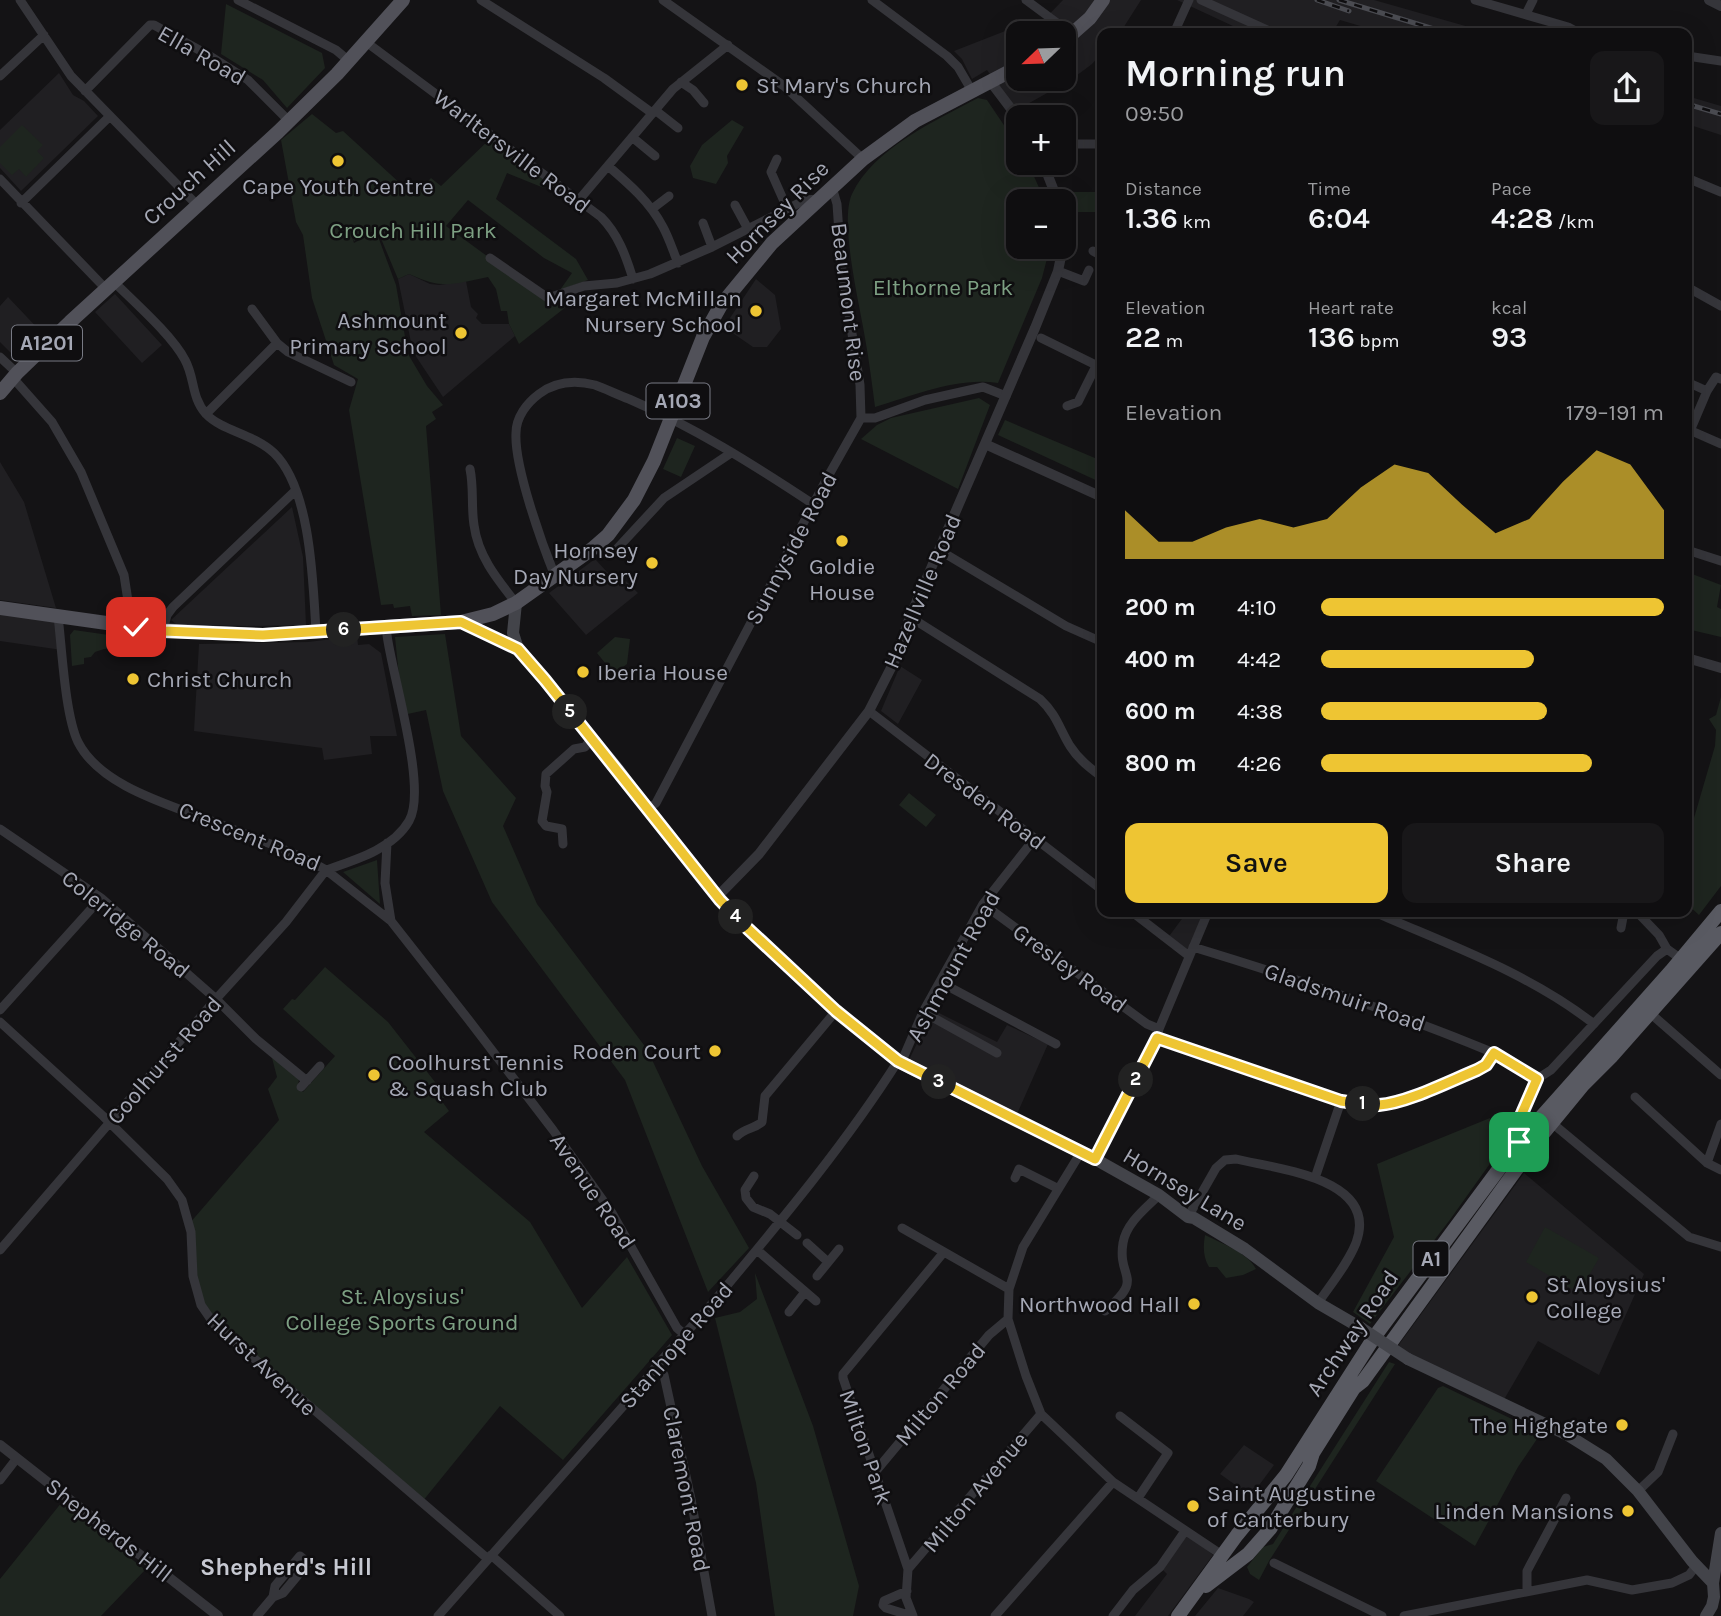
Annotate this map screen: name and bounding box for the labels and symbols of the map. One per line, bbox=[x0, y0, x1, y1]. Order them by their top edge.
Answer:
street label: Ella Road bbox=[153, 20, 250, 91]
north arrow bbox=[1006, 21, 1076, 91]
place label: St Mary's Church bbox=[756, 72, 932, 99]
marker: St Mary's Church bbox=[734, 77, 750, 93]
street label: Warltersville Road bbox=[428, 84, 596, 219]
street label: Crouch Hill bbox=[137, 134, 241, 231]
marker: Cape Youth Centre bbox=[330, 153, 346, 169]
street label: Hornsey Rise bbox=[720, 155, 835, 270]
place label: Cape Youth Centre bbox=[242, 173, 434, 200]
park label: Crouch Hill Park bbox=[329, 217, 497, 244]
street label: Beaumont Rise bbox=[825, 221, 872, 383]
park label: Elthorne Park bbox=[873, 274, 1013, 301]
place label: Margaret McMillan Nursery School bbox=[545, 285, 742, 338]
marker: Margaret McMillan Nursery School bbox=[748, 303, 764, 319]
place label: Ashmount Primary School bbox=[289, 307, 447, 360]
marker: Ashmount Primary School bbox=[453, 325, 469, 341]
road number: A1201 bbox=[12, 326, 82, 360]
road number: A103 bbox=[646, 384, 710, 418]
street label: Sunnyside Road bbox=[740, 467, 843, 629]
street label: Hazellville Road bbox=[878, 510, 967, 672]
marker: Goldie House bbox=[834, 533, 850, 549]
place label: Hornsey Day Nursery bbox=[513, 537, 638, 590]
place label: Goldie House bbox=[809, 553, 875, 606]
marker: Hornsey Day Nursery bbox=[644, 555, 660, 571]
pin bbox=[106, 597, 166, 657]
pin: 6 bbox=[326, 612, 362, 648]
place label: Iberia House bbox=[597, 659, 728, 686]
marker: Iberia House bbox=[575, 664, 591, 680]
place label: Christ Church bbox=[147, 666, 292, 693]
marker: Christ Church bbox=[125, 671, 141, 687]
pin: 5 bbox=[552, 694, 588, 730]
street label: Dresden Road bbox=[919, 747, 1051, 856]
street label: Crescent Road bbox=[175, 796, 325, 877]
street label: Coleridge Road bbox=[56, 865, 195, 984]
street label: Ashmount Road bbox=[901, 886, 1006, 1046]
pin: 4 bbox=[718, 900, 754, 934]
street label: Gresley Road bbox=[1007, 918, 1132, 1019]
street label: Gladsmuir Road bbox=[1261, 957, 1429, 1038]
street label: Coolhurst Road bbox=[101, 991, 227, 1130]
place label: Roden Court bbox=[572, 1038, 701, 1065]
marker: Roden Court bbox=[707, 1043, 723, 1059]
place label: Coolhurst Tennis & Squash Club bbox=[388, 1049, 564, 1102]
pin: 2 bbox=[1118, 1062, 1154, 1098]
pin: 3 bbox=[922, 1064, 956, 1100]
marker: Coolhurst Tennis & Squash Club bbox=[366, 1067, 382, 1083]
pin: 1 bbox=[1346, 1086, 1380, 1122]
pin bbox=[1489, 1112, 1549, 1172]
street label: Avenue Road bbox=[544, 1128, 641, 1254]
street label: Hornsey Lane bbox=[1118, 1142, 1251, 1237]
road number: A1 bbox=[1414, 1242, 1448, 1276]
street label: Archway Road bbox=[1300, 1265, 1404, 1401]
place label: St Aloysius' College bbox=[1546, 1271, 1665, 1324]
street label: Stanhope Road bbox=[614, 1276, 739, 1414]
park label: St. Aloysius' College Sports Ground bbox=[285, 1283, 519, 1336]
marker: St Aloysius' College bbox=[1524, 1289, 1540, 1305]
place label: Northwood Hall bbox=[1019, 1291, 1180, 1318]
marker: Northwood Hall bbox=[1186, 1296, 1202, 1312]
street label: Hurst Avenue bbox=[201, 1307, 322, 1422]
street label: Milton Road bbox=[889, 1337, 991, 1451]
street label: Milton Park bbox=[833, 1386, 898, 1508]
street label: Claremont Road bbox=[657, 1404, 716, 1574]
place label: The Highgate bbox=[1470, 1412, 1608, 1439]
marker: The Highgate bbox=[1614, 1417, 1630, 1433]
street label: Milton Avenue bbox=[917, 1427, 1034, 1558]
street label: Shepherds Hill bbox=[40, 1473, 177, 1588]
place label: Saint Augustine of Canterbury bbox=[1207, 1480, 1376, 1533]
marker: Saint Augustine of Canterbury bbox=[1185, 1498, 1201, 1514]
place label: Linden Mansions bbox=[1434, 1498, 1614, 1525]
marker: Linden Mansions bbox=[1620, 1503, 1636, 1519]
district label: Shepherd's Hill bbox=[200, 1553, 372, 1581]

